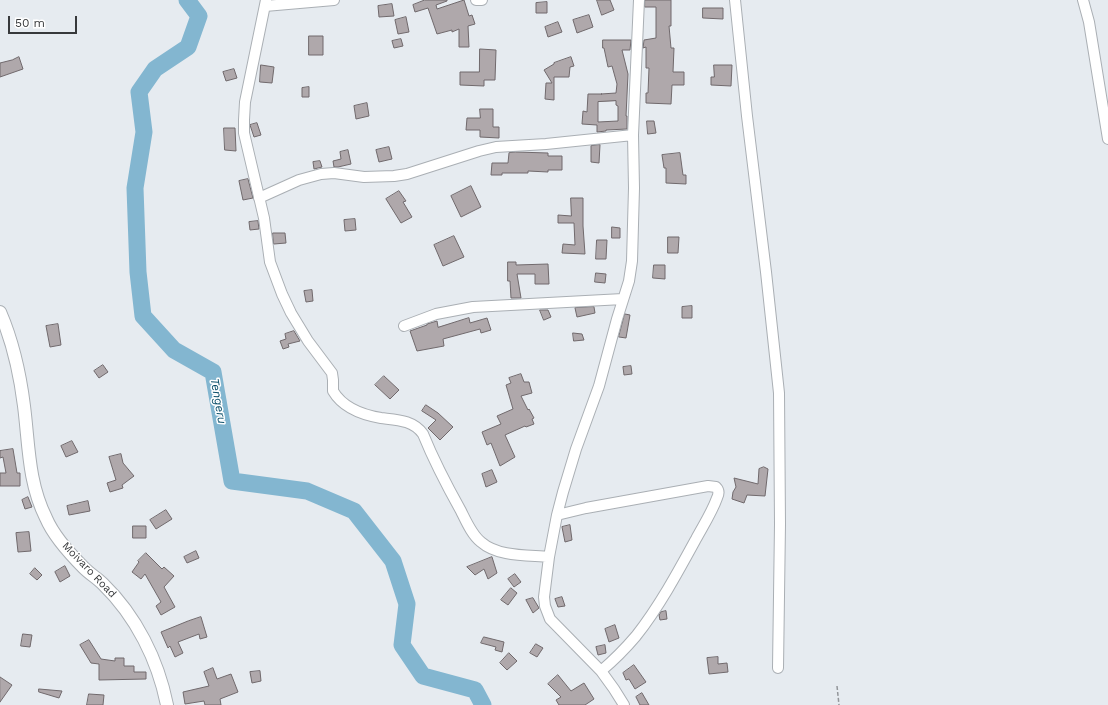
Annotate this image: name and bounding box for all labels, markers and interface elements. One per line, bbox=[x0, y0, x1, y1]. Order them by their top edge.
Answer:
scale bar bbox=[10, 8, 79, 34]
text: 50 m bbox=[15, 16, 45, 30]
water label: Tengeru bbox=[207, 377, 229, 425]
street label: Moivaro Road bbox=[59, 539, 119, 601]

